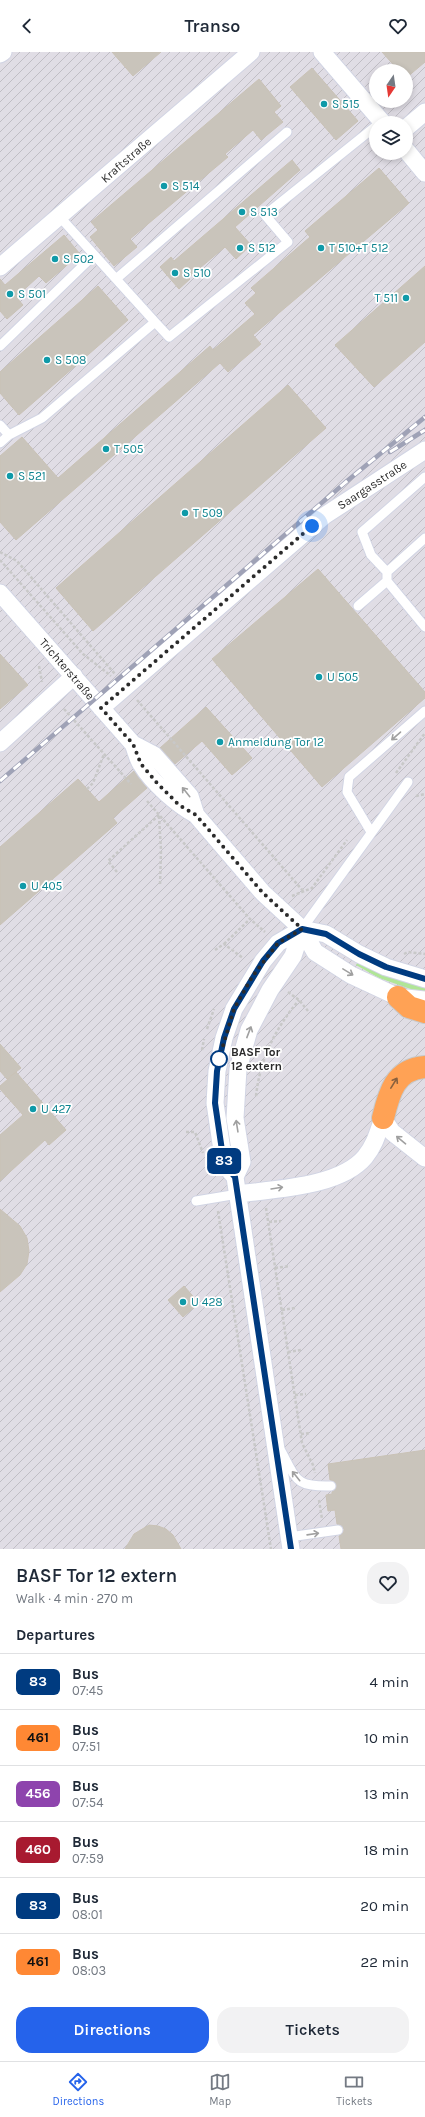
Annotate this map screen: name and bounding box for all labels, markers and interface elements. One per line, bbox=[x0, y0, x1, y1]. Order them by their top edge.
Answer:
icon: back bbox=[16, 15, 38, 37]
text: Transo bbox=[185, 15, 240, 37]
icon: heart bbox=[387, 15, 409, 37]
north arrow bbox=[369, 64, 413, 108]
map controls bbox=[369, 64, 413, 160]
place label: S 515 bbox=[332, 97, 360, 111]
marker: S 515 bbox=[319, 99, 329, 109]
button: layers bbox=[369, 116, 413, 160]
street label: Kraftstraße bbox=[98, 134, 154, 186]
place label: S 514 bbox=[172, 179, 200, 193]
marker: S 514 bbox=[159, 181, 169, 191]
place label: S 513 bbox=[250, 205, 278, 219]
marker: S 513 bbox=[237, 207, 247, 217]
place label: S 512 bbox=[248, 241, 276, 255]
place label: T 510+T 512 bbox=[329, 241, 389, 255]
marker: S 512 bbox=[235, 243, 245, 253]
marker: T 510+T 512 bbox=[316, 243, 326, 253]
place label: S 502 bbox=[63, 252, 94, 266]
marker: S 502 bbox=[50, 254, 60, 264]
place label: S 510 bbox=[183, 266, 211, 280]
marker: S 510 bbox=[170, 268, 180, 278]
place label: S 501 bbox=[18, 287, 46, 301]
marker: S 501 bbox=[5, 289, 15, 299]
place label: T 511 bbox=[374, 291, 398, 305]
marker: T 511 bbox=[401, 293, 411, 303]
place label: S 508 bbox=[55, 353, 86, 367]
marker: S 508 bbox=[42, 355, 52, 365]
place label: T 505 bbox=[114, 442, 144, 456]
marker: T 505 bbox=[101, 444, 111, 454]
street label: Saargasstraße bbox=[335, 457, 409, 513]
place label: S 521 bbox=[18, 469, 46, 483]
marker: S 521 bbox=[5, 471, 15, 481]
place label: T 509 bbox=[193, 506, 223, 520]
marker: T 509 bbox=[180, 508, 190, 518]
your location bbox=[302, 516, 322, 536]
street label: Trichterstraße bbox=[37, 635, 97, 703]
place label: U 505 bbox=[327, 670, 359, 684]
marker: U 505 bbox=[314, 672, 324, 682]
one-way arrow bbox=[390, 732, 401, 741]
place label: Anmeldung Tor 12 bbox=[228, 735, 324, 749]
marker: Anmeldung Tor 12 bbox=[215, 737, 225, 747]
one-way arrow bbox=[181, 787, 190, 797]
place label: U 405 bbox=[31, 879, 63, 893]
marker: U 405 bbox=[18, 881, 28, 891]
one-way arrow bbox=[342, 969, 354, 977]
one-way arrow bbox=[245, 1026, 253, 1038]
place label: BASF Tor 12 extern bbox=[231, 1045, 282, 1073]
marker: BASF Tor 12 extern bbox=[210, 1050, 228, 1068]
one-way arrow bbox=[390, 1078, 399, 1089]
place label: U 427 bbox=[41, 1102, 71, 1116]
marker: U 427 bbox=[28, 1104, 38, 1114]
one-way arrow bbox=[233, 1120, 241, 1133]
one-way arrow bbox=[396, 1136, 407, 1145]
line badge: 83 bbox=[206, 1148, 242, 1174]
text: 83 bbox=[215, 1152, 233, 1169]
one-way arrow bbox=[270, 1184, 283, 1192]
place label: U 428 bbox=[191, 1295, 223, 1309]
marker: U 428 bbox=[178, 1297, 188, 1307]
one-way arrow bbox=[292, 1470, 301, 1481]
one-way arrow bbox=[307, 1530, 320, 1538]
button: heart bbox=[367, 1562, 409, 1604]
text: BASF Tor 12 extern bbox=[16, 1565, 177, 1587]
text: Walk · 4 min · 270 m bbox=[16, 1591, 133, 1606]
text: Departures bbox=[16, 1626, 95, 1644]
text: Bus bbox=[72, 1665, 99, 1683]
text: 83 bbox=[29, 1673, 47, 1690]
text: 4 min bbox=[370, 1673, 409, 1691]
text: 07:45 bbox=[72, 1683, 103, 1698]
text: Bus bbox=[72, 1721, 99, 1739]
text: 461 bbox=[27, 1729, 49, 1746]
text: 10 min bbox=[364, 1729, 409, 1747]
text: 07:51 bbox=[72, 1739, 100, 1754]
text: Bus bbox=[72, 1777, 99, 1795]
text: 456 bbox=[26, 1785, 50, 1802]
text: 13 min bbox=[364, 1785, 409, 1803]
text: 07:54 bbox=[72, 1795, 103, 1810]
text: Bus bbox=[72, 1833, 99, 1851]
text: 460 bbox=[25, 1841, 51, 1858]
text: 18 min bbox=[364, 1841, 409, 1859]
text: 07:59 bbox=[72, 1851, 104, 1866]
text: Bus bbox=[72, 1889, 99, 1907]
text: 83 bbox=[29, 1897, 47, 1914]
text: 20 min bbox=[360, 1897, 409, 1915]
text: 08:01 bbox=[72, 1907, 103, 1922]
text: Bus bbox=[72, 1945, 99, 1963]
text: 461 bbox=[27, 1953, 49, 1970]
text: 22 min bbox=[360, 1953, 409, 1971]
text: 08:03 bbox=[72, 1963, 106, 1978]
button: Directions bbox=[16, 2007, 209, 2053]
button: Tickets bbox=[217, 2007, 409, 2053]
tab: Directions bbox=[53, 2071, 104, 2108]
tab: Map bbox=[209, 2071, 231, 2108]
tab: Tickets bbox=[336, 2071, 372, 2108]

